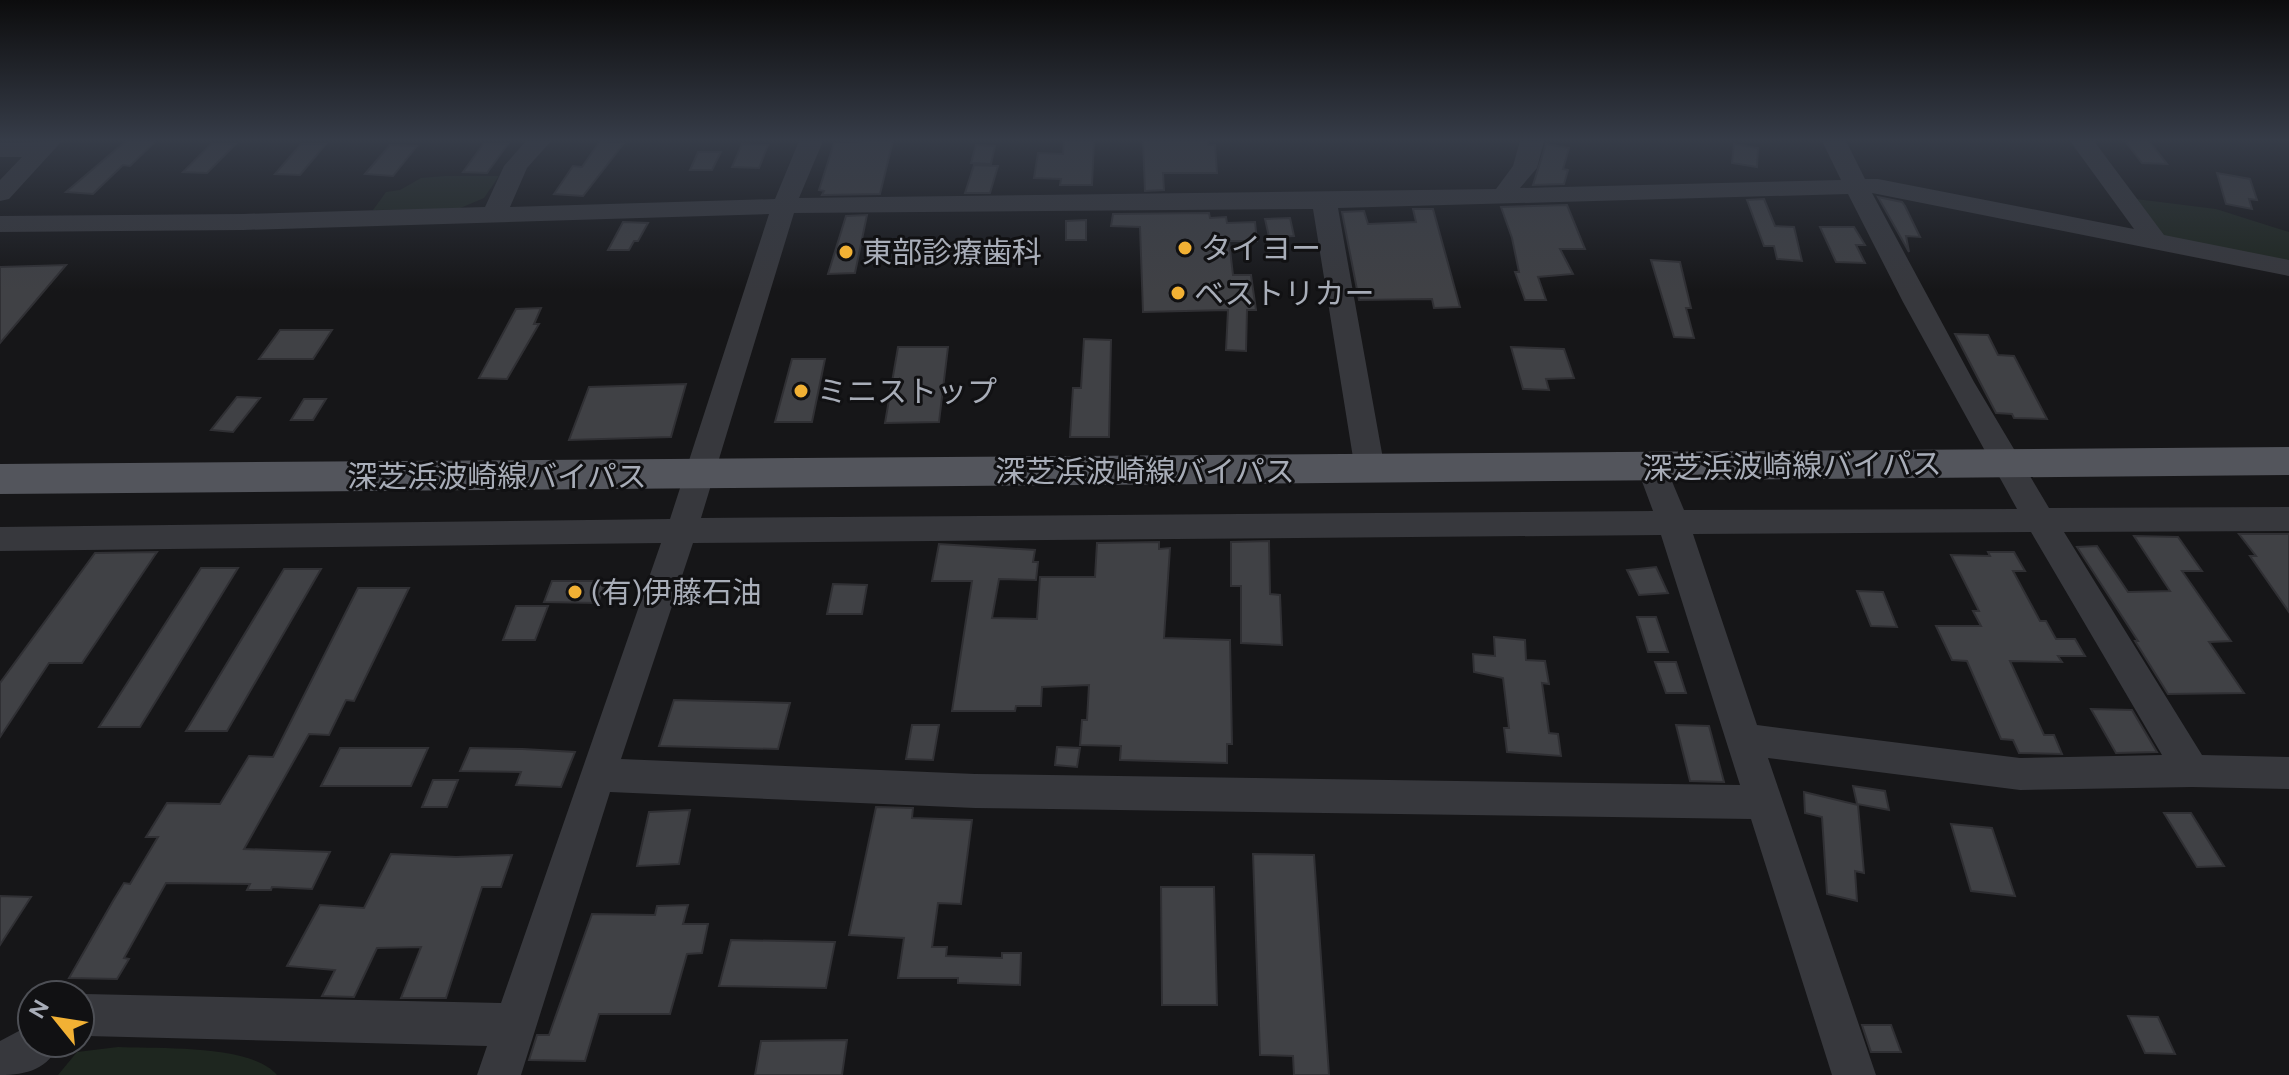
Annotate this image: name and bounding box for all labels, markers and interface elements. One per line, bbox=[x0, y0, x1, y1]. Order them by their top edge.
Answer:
place label: タイヨー bbox=[1201, 230, 1321, 267]
place label: 東部診療歯科 bbox=[862, 234, 1042, 271]
marker: タイヨー bbox=[1176, 239, 1194, 257]
marker: 東部診療歯科 bbox=[837, 243, 855, 261]
place label: ベストリカー bbox=[1194, 275, 1375, 312]
marker: ベストリカー bbox=[1169, 284, 1187, 302]
place label: ミニストップ bbox=[817, 373, 997, 410]
marker: ミニストップ bbox=[792, 382, 810, 400]
street label: 深芝浜波崎線バイパス bbox=[1642, 445, 1942, 487]
street label: 深芝浜波崎線バイパス bbox=[995, 453, 1295, 490]
street label: 深芝浜波崎線バイパス bbox=[347, 458, 647, 495]
place label: (有)伊藤石油 bbox=[591, 574, 762, 611]
marker: (有)伊藤石油 bbox=[566, 583, 584, 601]
north arrow bbox=[16, 979, 96, 1059]
text: N bbox=[23, 995, 55, 1023]

